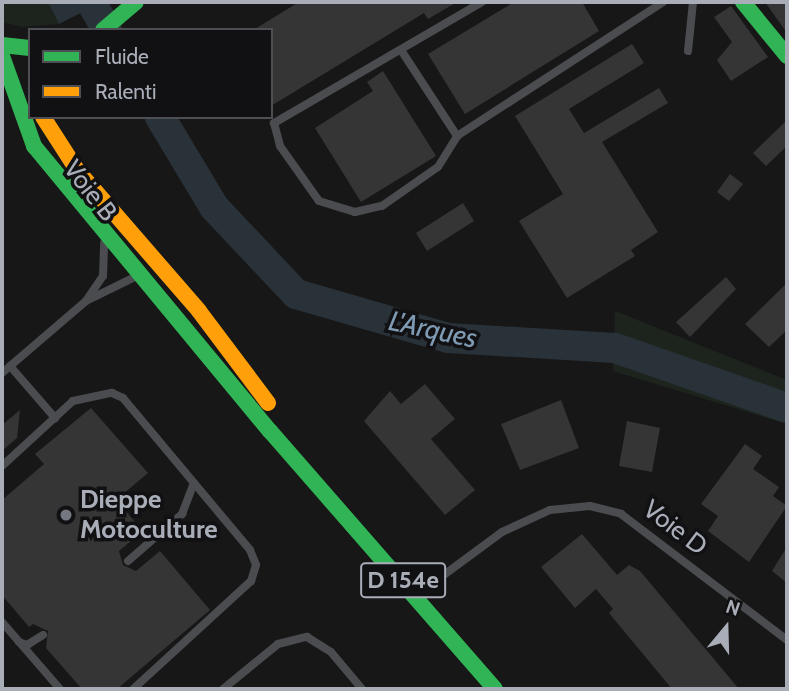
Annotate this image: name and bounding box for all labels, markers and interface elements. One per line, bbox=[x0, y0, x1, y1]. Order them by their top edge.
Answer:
legend bbox=[28, 28, 273, 119]
text: Fluide bbox=[95, 44, 149, 69]
text: Ralenti bbox=[95, 79, 156, 104]
street label: Voie B bbox=[57, 154, 123, 228]
water label: L'Arques bbox=[386, 303, 480, 355]
place label: Dieppe Motoculture bbox=[80, 484, 218, 546]
street label: Voie D bbox=[637, 494, 713, 562]
marker: Dieppe Motoculture bbox=[58, 507, 74, 523]
road number: D 154e bbox=[359, 560, 447, 600]
north arrow bbox=[691, 593, 761, 663]
text: N bbox=[723, 595, 743, 621]

